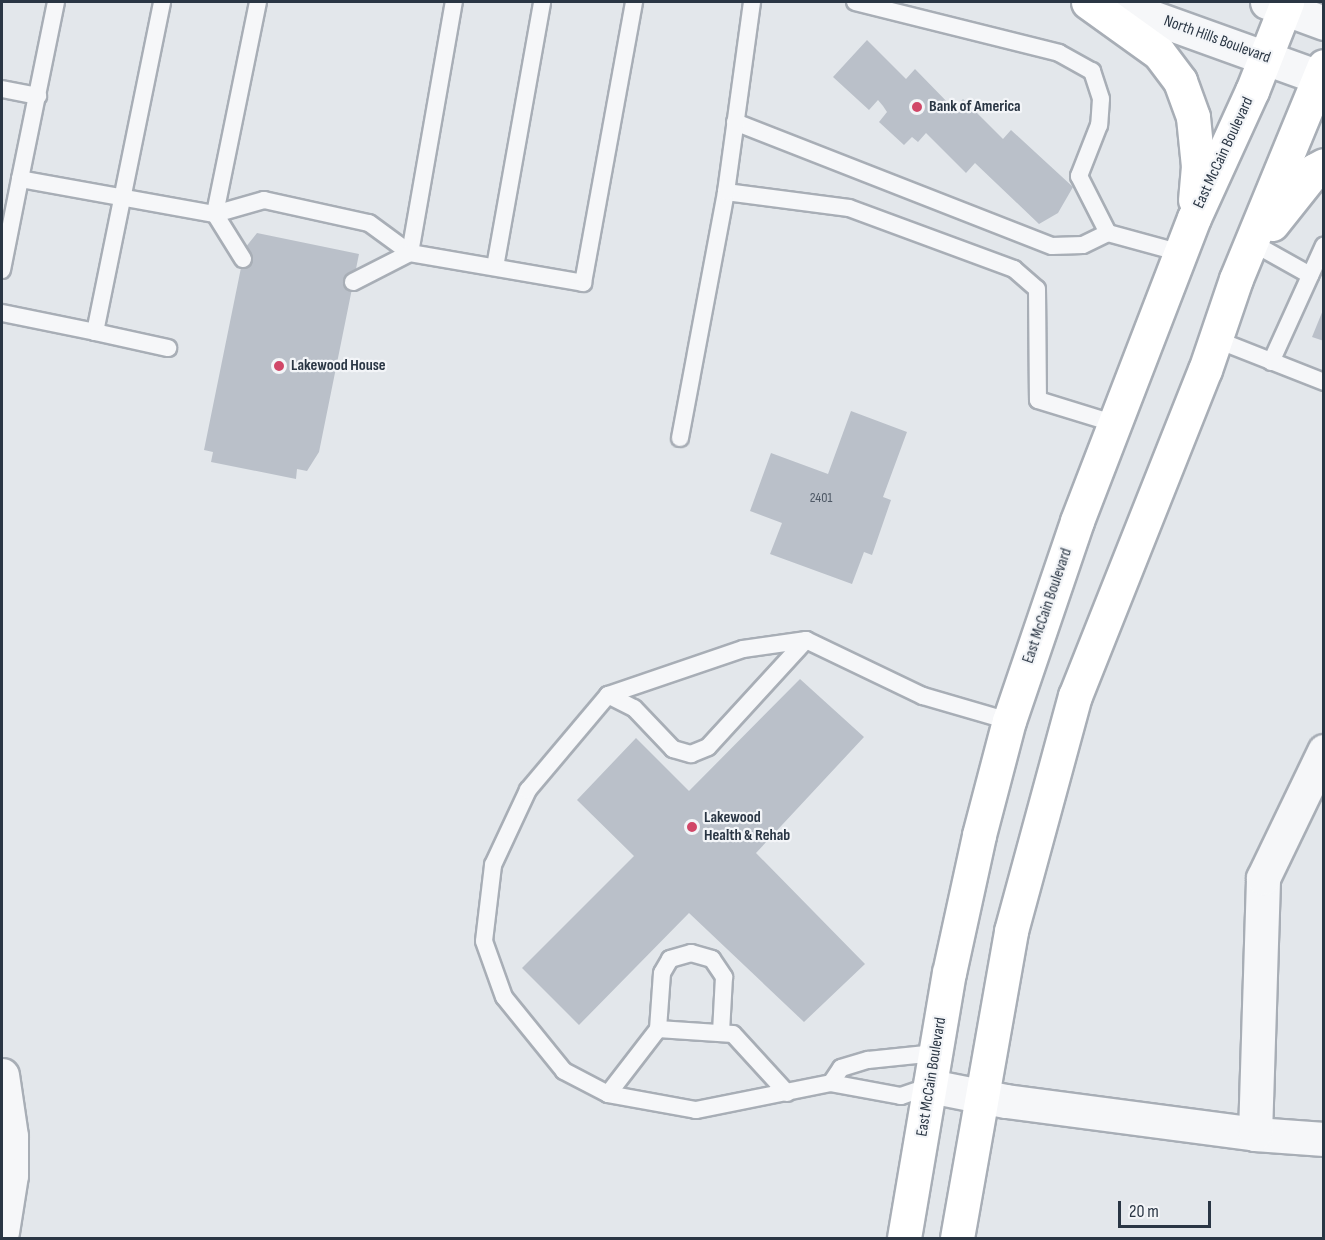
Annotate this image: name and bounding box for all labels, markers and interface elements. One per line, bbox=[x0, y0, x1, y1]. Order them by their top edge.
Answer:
street label: North Hills Boulevard bbox=[1161, 12, 1273, 68]
street label: East McCain Boulevard bbox=[1190, 94, 1258, 212]
place label: Bank of America bbox=[929, 97, 1021, 117]
marker: Bank of America bbox=[910, 100, 924, 114]
place label: Lakewood House bbox=[291, 356, 386, 376]
marker: Lakewood House bbox=[272, 359, 286, 373]
house number: 2401 bbox=[810, 490, 832, 506]
street label: East McCain Boulevard bbox=[1019, 546, 1077, 666]
place label: Lakewood Health & Rehab bbox=[704, 808, 790, 846]
marker: Lakewood Health & Rehab bbox=[685, 820, 699, 834]
street label: East McCain Boulevard bbox=[913, 1016, 951, 1138]
scale bar bbox=[1121, 1189, 1214, 1227]
text: 20 m bbox=[1129, 1201, 1159, 1222]

